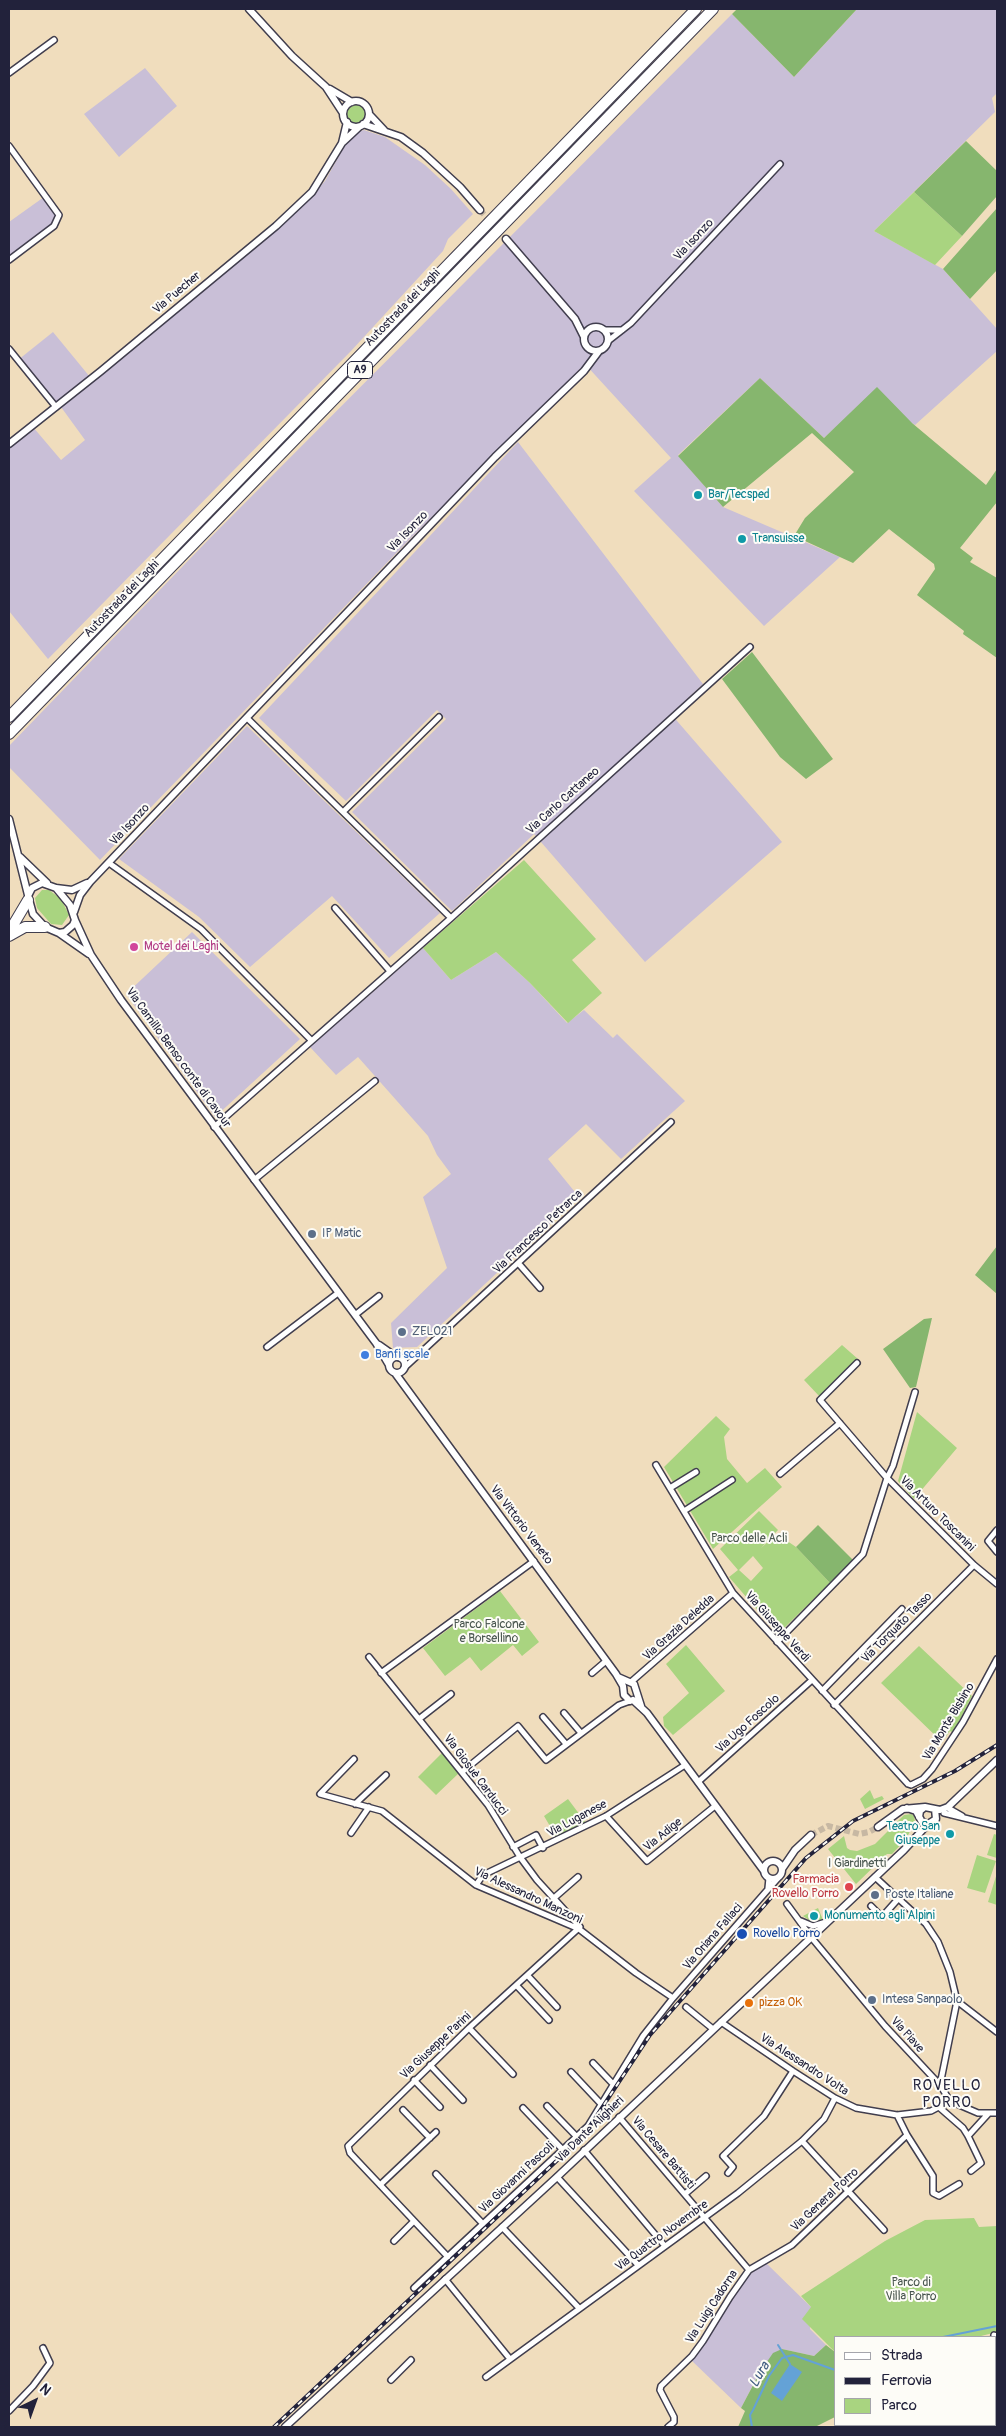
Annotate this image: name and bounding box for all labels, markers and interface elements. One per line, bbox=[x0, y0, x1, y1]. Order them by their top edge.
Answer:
street label: Via Isonzo bbox=[671, 216, 717, 264]
street label: Autostrada dei Laghi bbox=[362, 266, 444, 350]
street label: Via Puecher bbox=[150, 269, 204, 317]
road number: A9 bbox=[348, 362, 372, 378]
place label: Bar/Tecsped bbox=[708, 488, 770, 502]
marker: Bar/Tecsped bbox=[692, 489, 704, 501]
street label: Via Isonzo bbox=[385, 508, 431, 556]
place label: Transuisse bbox=[752, 532, 804, 546]
marker: Transuisse bbox=[736, 533, 748, 545]
street label: Autostrada dei Laghi bbox=[81, 557, 163, 641]
street label: Via Carlo Cattaneo bbox=[523, 764, 603, 838]
street label: Via Isonzo bbox=[107, 801, 153, 849]
place label: Motel dei Laghi bbox=[144, 940, 218, 954]
marker: Motel dei Laghi bbox=[128, 941, 140, 953]
street label: Via Camillo Benso conte di Cavour bbox=[122, 985, 234, 1131]
street label: Via Francesco Petrarca bbox=[490, 1187, 586, 1277]
place label: IP Matic bbox=[322, 1227, 362, 1241]
marker: IP Matic bbox=[306, 1228, 318, 1240]
place label: ZELO21 bbox=[412, 1325, 452, 1339]
marker: ZELO21 bbox=[396, 1326, 408, 1338]
place label: Banfi scale bbox=[375, 1348, 429, 1362]
marker: Banfi scale bbox=[359, 1349, 371, 1361]
street label: Via Arturo Toscanini bbox=[896, 1473, 978, 1555]
street label: Via Vittorio Veneto bbox=[487, 1483, 555, 1567]
park label: Parco delle Acli bbox=[711, 1532, 787, 1546]
street label: Via Giuseppe Verdi bbox=[742, 1589, 812, 1665]
street label: Via Torquato Tasso bbox=[859, 1590, 935, 1666]
street label: Via Grazia Deledda bbox=[640, 1592, 718, 1664]
park label: Parco Falcone e Borsellino bbox=[453, 1618, 525, 1646]
street label: Via Monte Bisbino bbox=[920, 1681, 978, 1763]
street label: Via Ugo Foscolo bbox=[713, 1692, 783, 1756]
street label: Via Giosuè Carducci bbox=[440, 1732, 510, 1818]
street label: Via Luganese bbox=[545, 1797, 609, 1841]
street label: Via Adige bbox=[641, 1815, 685, 1855]
place label: Teatro San Giuseppe bbox=[886, 1820, 940, 1848]
marker: Teatro San Giuseppe bbox=[944, 1828, 956, 1840]
park label: I Giardinetti bbox=[828, 1857, 886, 1871]
street label: Via Alessandro Manzoni bbox=[472, 1865, 584, 1927]
place label: Farmacia Rovello Porro bbox=[772, 1873, 839, 1901]
marker: Farmacia Rovello Porro bbox=[843, 1881, 855, 1893]
place label: Poste Italiane bbox=[885, 1888, 954, 1902]
marker: Poste Italiane bbox=[869, 1889, 881, 1901]
street label: Via Oriana Fallaci bbox=[680, 1901, 746, 1973]
place label: Monumento agli Alpini bbox=[824, 1909, 935, 1923]
marker: Monumento agli Alpini bbox=[808, 1910, 820, 1922]
marker: Rovello Porro bbox=[735, 1927, 749, 1941]
place label: Rovello Porro bbox=[753, 1927, 820, 1941]
place label: Intesa Sanpaolo bbox=[882, 1993, 962, 2007]
marker: Intesa Sanpaolo bbox=[866, 1994, 878, 2006]
place label: pizza OK bbox=[759, 1996, 802, 2010]
marker: pizza OK bbox=[743, 1997, 755, 2009]
street label: Via Giuseppe Parini bbox=[398, 2009, 474, 2083]
street label: Via Piave bbox=[887, 2014, 927, 2056]
street label: Via Alessandro Volta bbox=[757, 2031, 851, 2099]
district label: ROVELLO PORRO bbox=[912, 2077, 982, 2112]
street label: Via Dante Alighieri bbox=[553, 2094, 627, 2166]
street label: Via Cesare Battisti bbox=[628, 2114, 698, 2192]
street label: Via Giovanni Pascoli bbox=[476, 2139, 558, 2217]
street label: Via General Porro bbox=[788, 2165, 862, 2235]
street label: Via Quattro Novembre bbox=[613, 2198, 711, 2274]
street label: Via Luigi Cadorna bbox=[683, 2267, 741, 2347]
park label: Parco di Villa Porro bbox=[885, 2276, 937, 2304]
legend bbox=[834, 2336, 996, 2426]
text: Strada bbox=[881, 2346, 922, 2365]
water label: Lura bbox=[746, 2359, 774, 2391]
text: Ferrovia bbox=[881, 2371, 932, 2390]
north arrow bbox=[10, 2376, 60, 2426]
text: N bbox=[36, 2380, 55, 2399]
text: Parco bbox=[881, 2396, 917, 2415]

